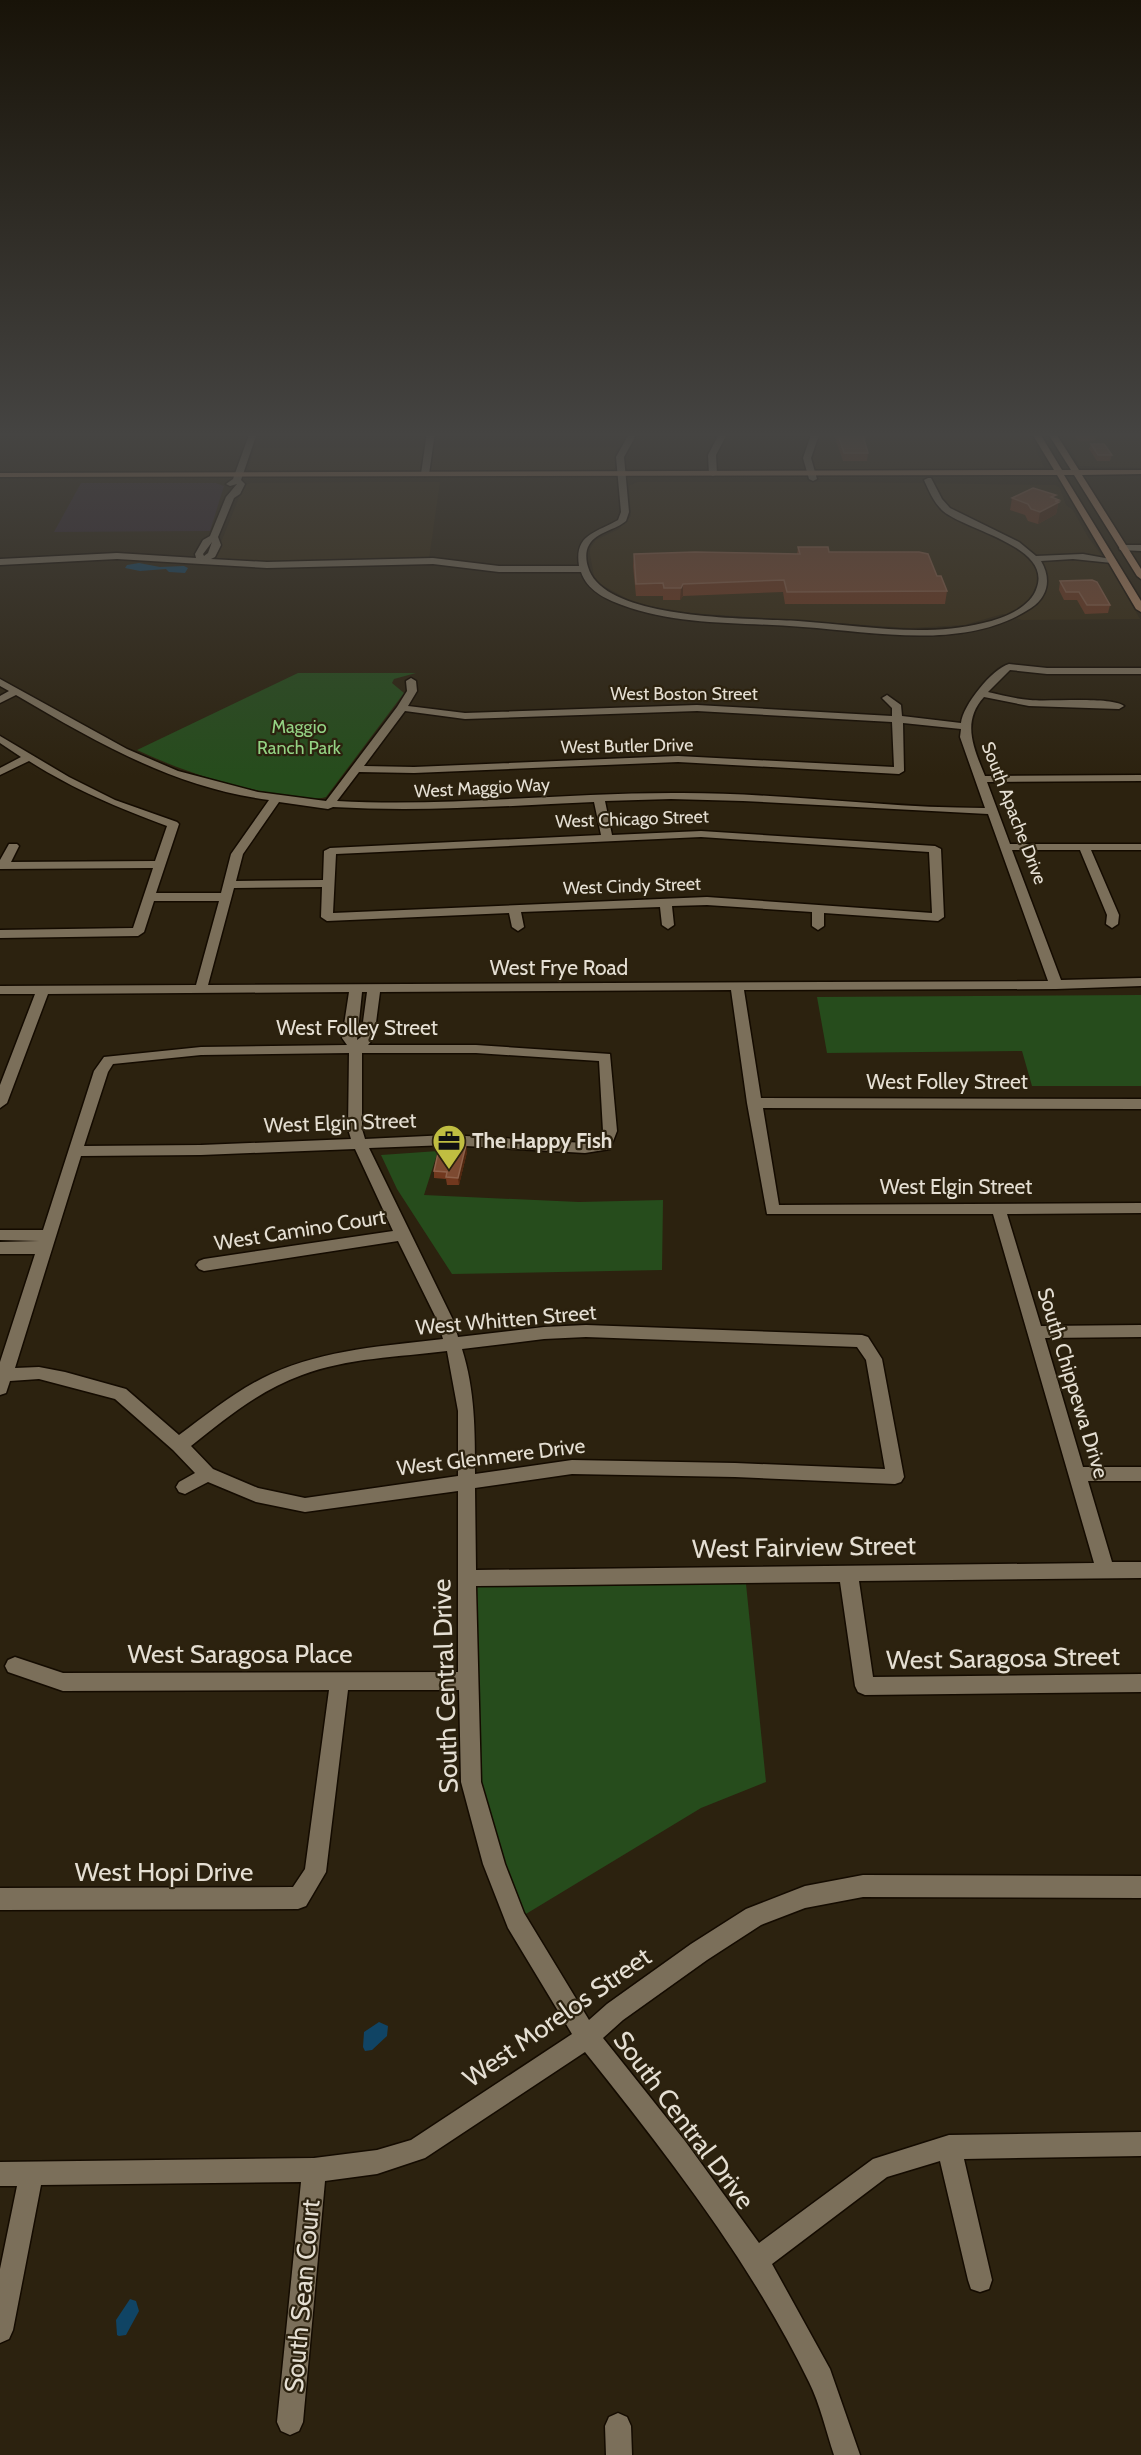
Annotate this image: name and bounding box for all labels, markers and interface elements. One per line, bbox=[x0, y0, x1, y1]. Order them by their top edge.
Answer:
street label: West Boston Street bbox=[610, 683, 758, 705]
park label: Maggio Ranch Park bbox=[257, 716, 342, 759]
street label: West Butler Drive bbox=[560, 734, 694, 758]
street label: South Apache Drive bbox=[977, 739, 1051, 887]
street label: West Maggio Way bbox=[414, 773, 550, 803]
street label: West Chicago Street bbox=[555, 805, 709, 833]
street label: West Cindy Street bbox=[563, 873, 701, 899]
street label: West Frye Road bbox=[490, 955, 628, 980]
street label: West Folley Street bbox=[276, 1015, 438, 1040]
street label: West Folley Street bbox=[866, 1069, 1028, 1094]
street label: West Elgin Street bbox=[263, 1107, 417, 1138]
office icon: The Happy Fish bbox=[431, 1123, 467, 1170]
place label: The Happy Fish bbox=[472, 1128, 612, 1153]
street label: West Elgin Street bbox=[880, 1174, 1032, 1199]
street label: West Camino Court bbox=[212, 1204, 387, 1255]
street label: South Chippewa Drive bbox=[1033, 1285, 1114, 1481]
street label: West Whitten Street bbox=[415, 1299, 597, 1340]
street label: West Glenmere Drive bbox=[395, 1433, 587, 1480]
street label: West Fairview Street bbox=[692, 1529, 916, 1565]
street label: South Central Drive bbox=[425, 1578, 465, 1794]
street label: West Saragosa Place bbox=[127, 1638, 353, 1670]
street label: West Saragosa Street bbox=[886, 1640, 1120, 1676]
street label: West Hopi Drive bbox=[75, 1856, 253, 1888]
street label: West Morelos Street bbox=[457, 1940, 657, 2094]
street label: South Central Drive bbox=[607, 2025, 761, 2215]
street label: South Sean Court bbox=[278, 2198, 326, 2394]

